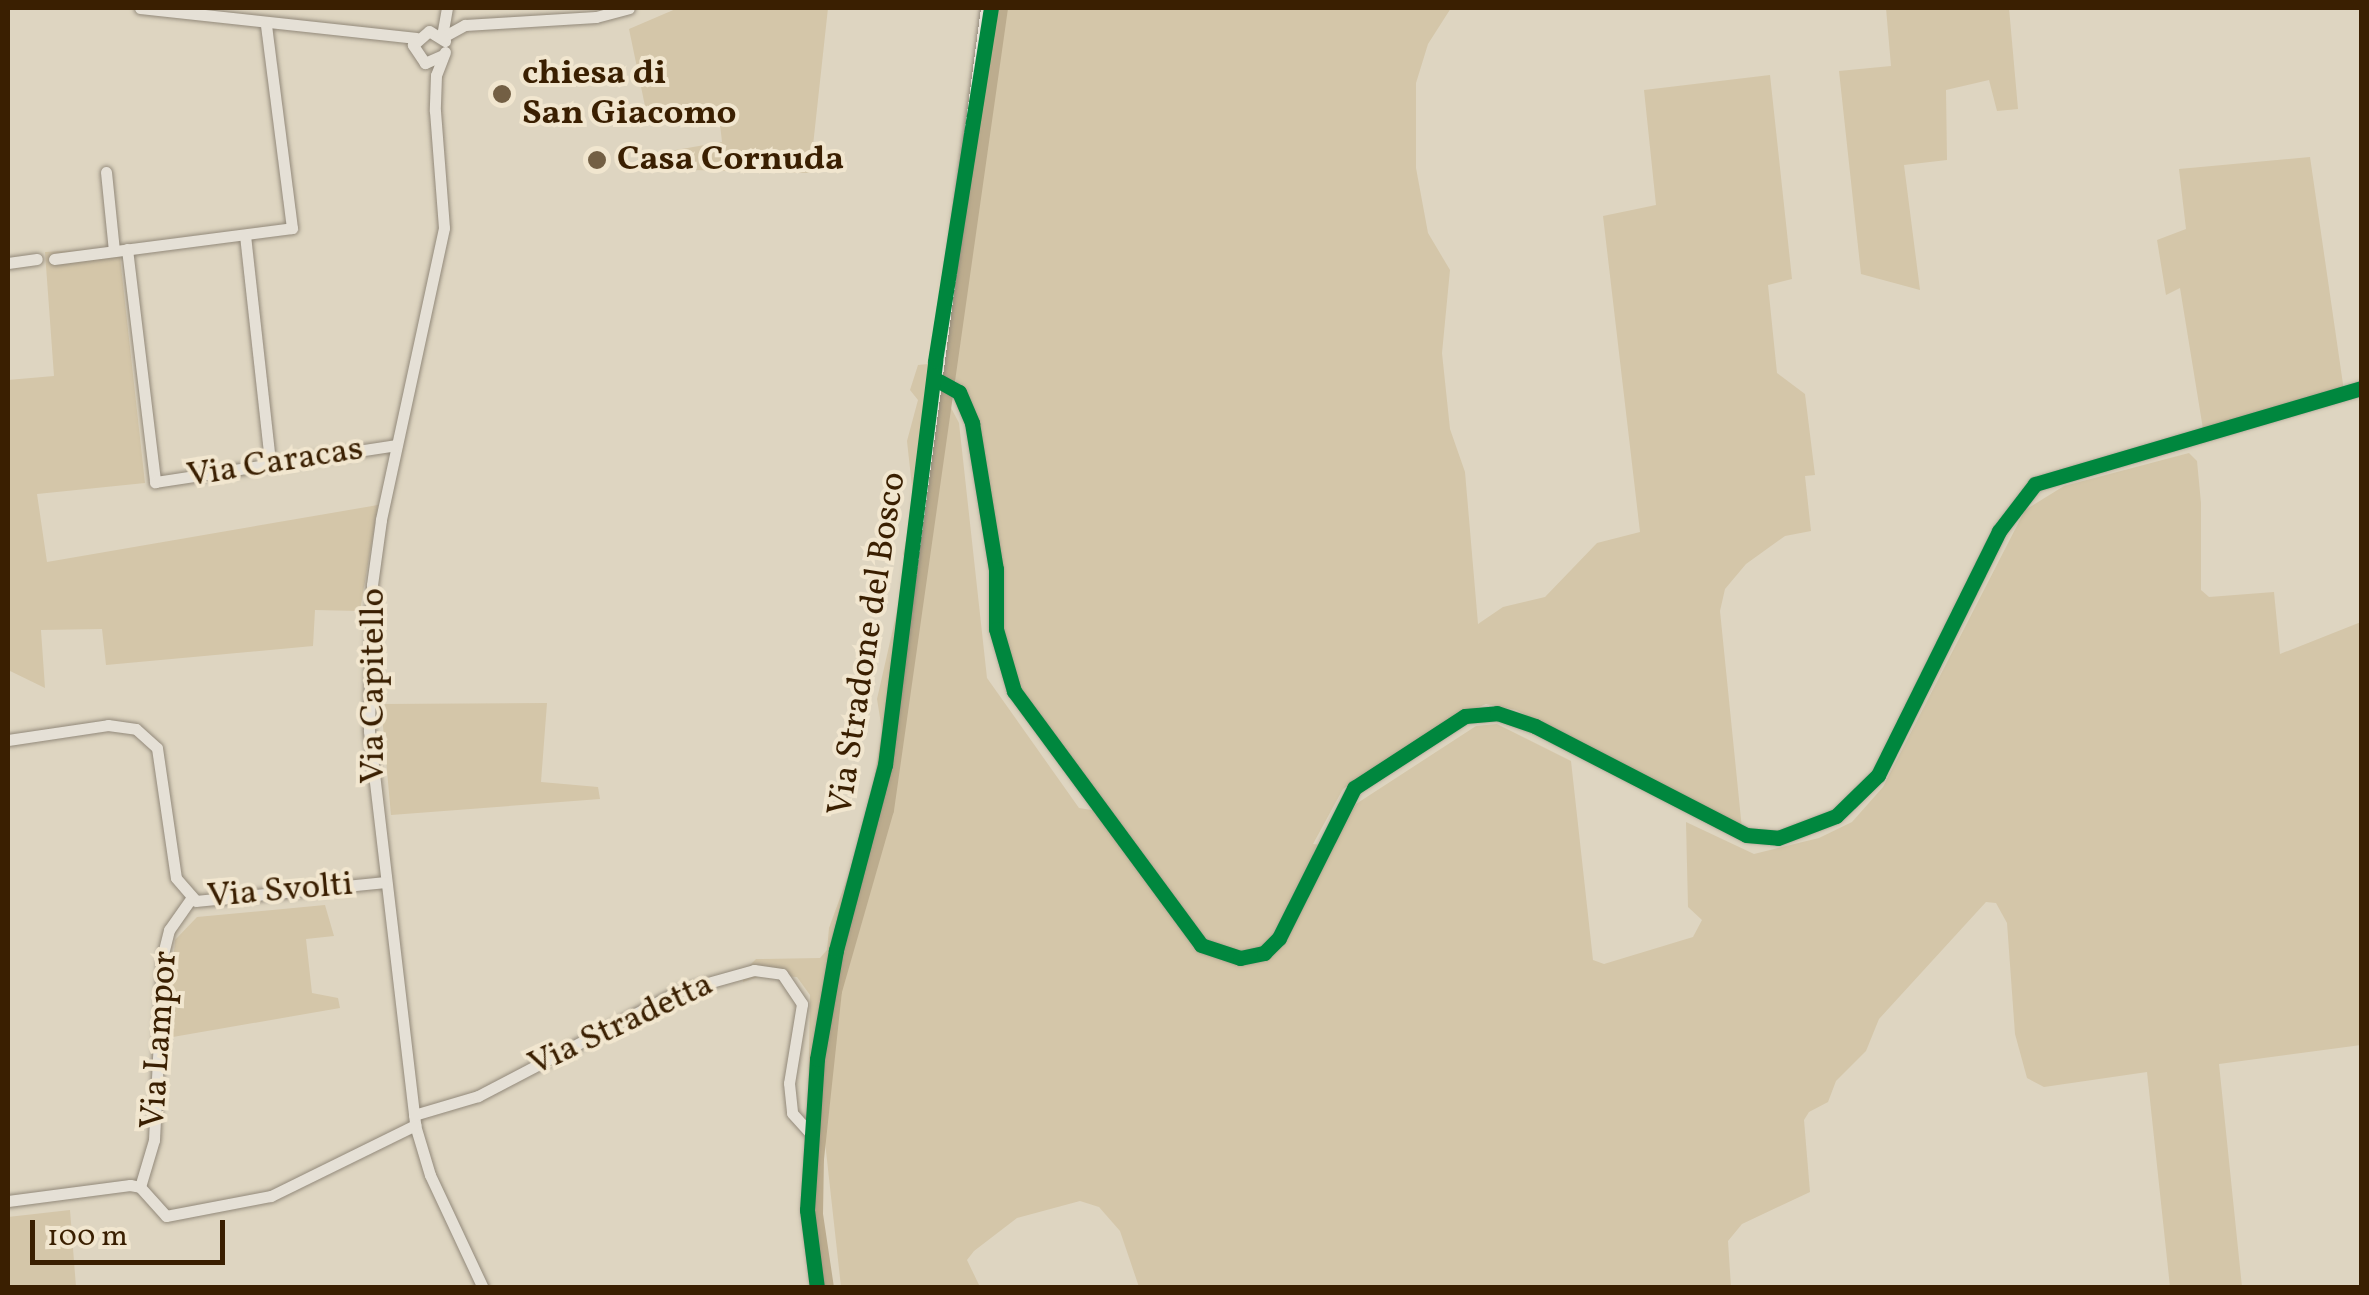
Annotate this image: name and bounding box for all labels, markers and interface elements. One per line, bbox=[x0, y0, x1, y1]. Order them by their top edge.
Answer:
place label: chiesa di San Giacomo bbox=[522, 53, 737, 135]
marker: chiesa di San Giacomo bbox=[491, 83, 513, 105]
place label: Casa Cornuda bbox=[617, 139, 844, 181]
marker: Casa Cornuda bbox=[586, 149, 608, 171]
street label: Via Caracas bbox=[184, 428, 366, 498]
street label: Via Stradone del Bosco bbox=[820, 469, 916, 819]
street label: Via Capitello bbox=[353, 588, 395, 784]
street label: Via Svolti bbox=[205, 864, 355, 918]
street label: Via Lampor bbox=[133, 949, 187, 1131]
street label: Via Stradetta bbox=[522, 964, 720, 1086]
scale bar bbox=[35, 1200, 230, 1262]
text: 100 m bbox=[47, 1216, 128, 1258]

